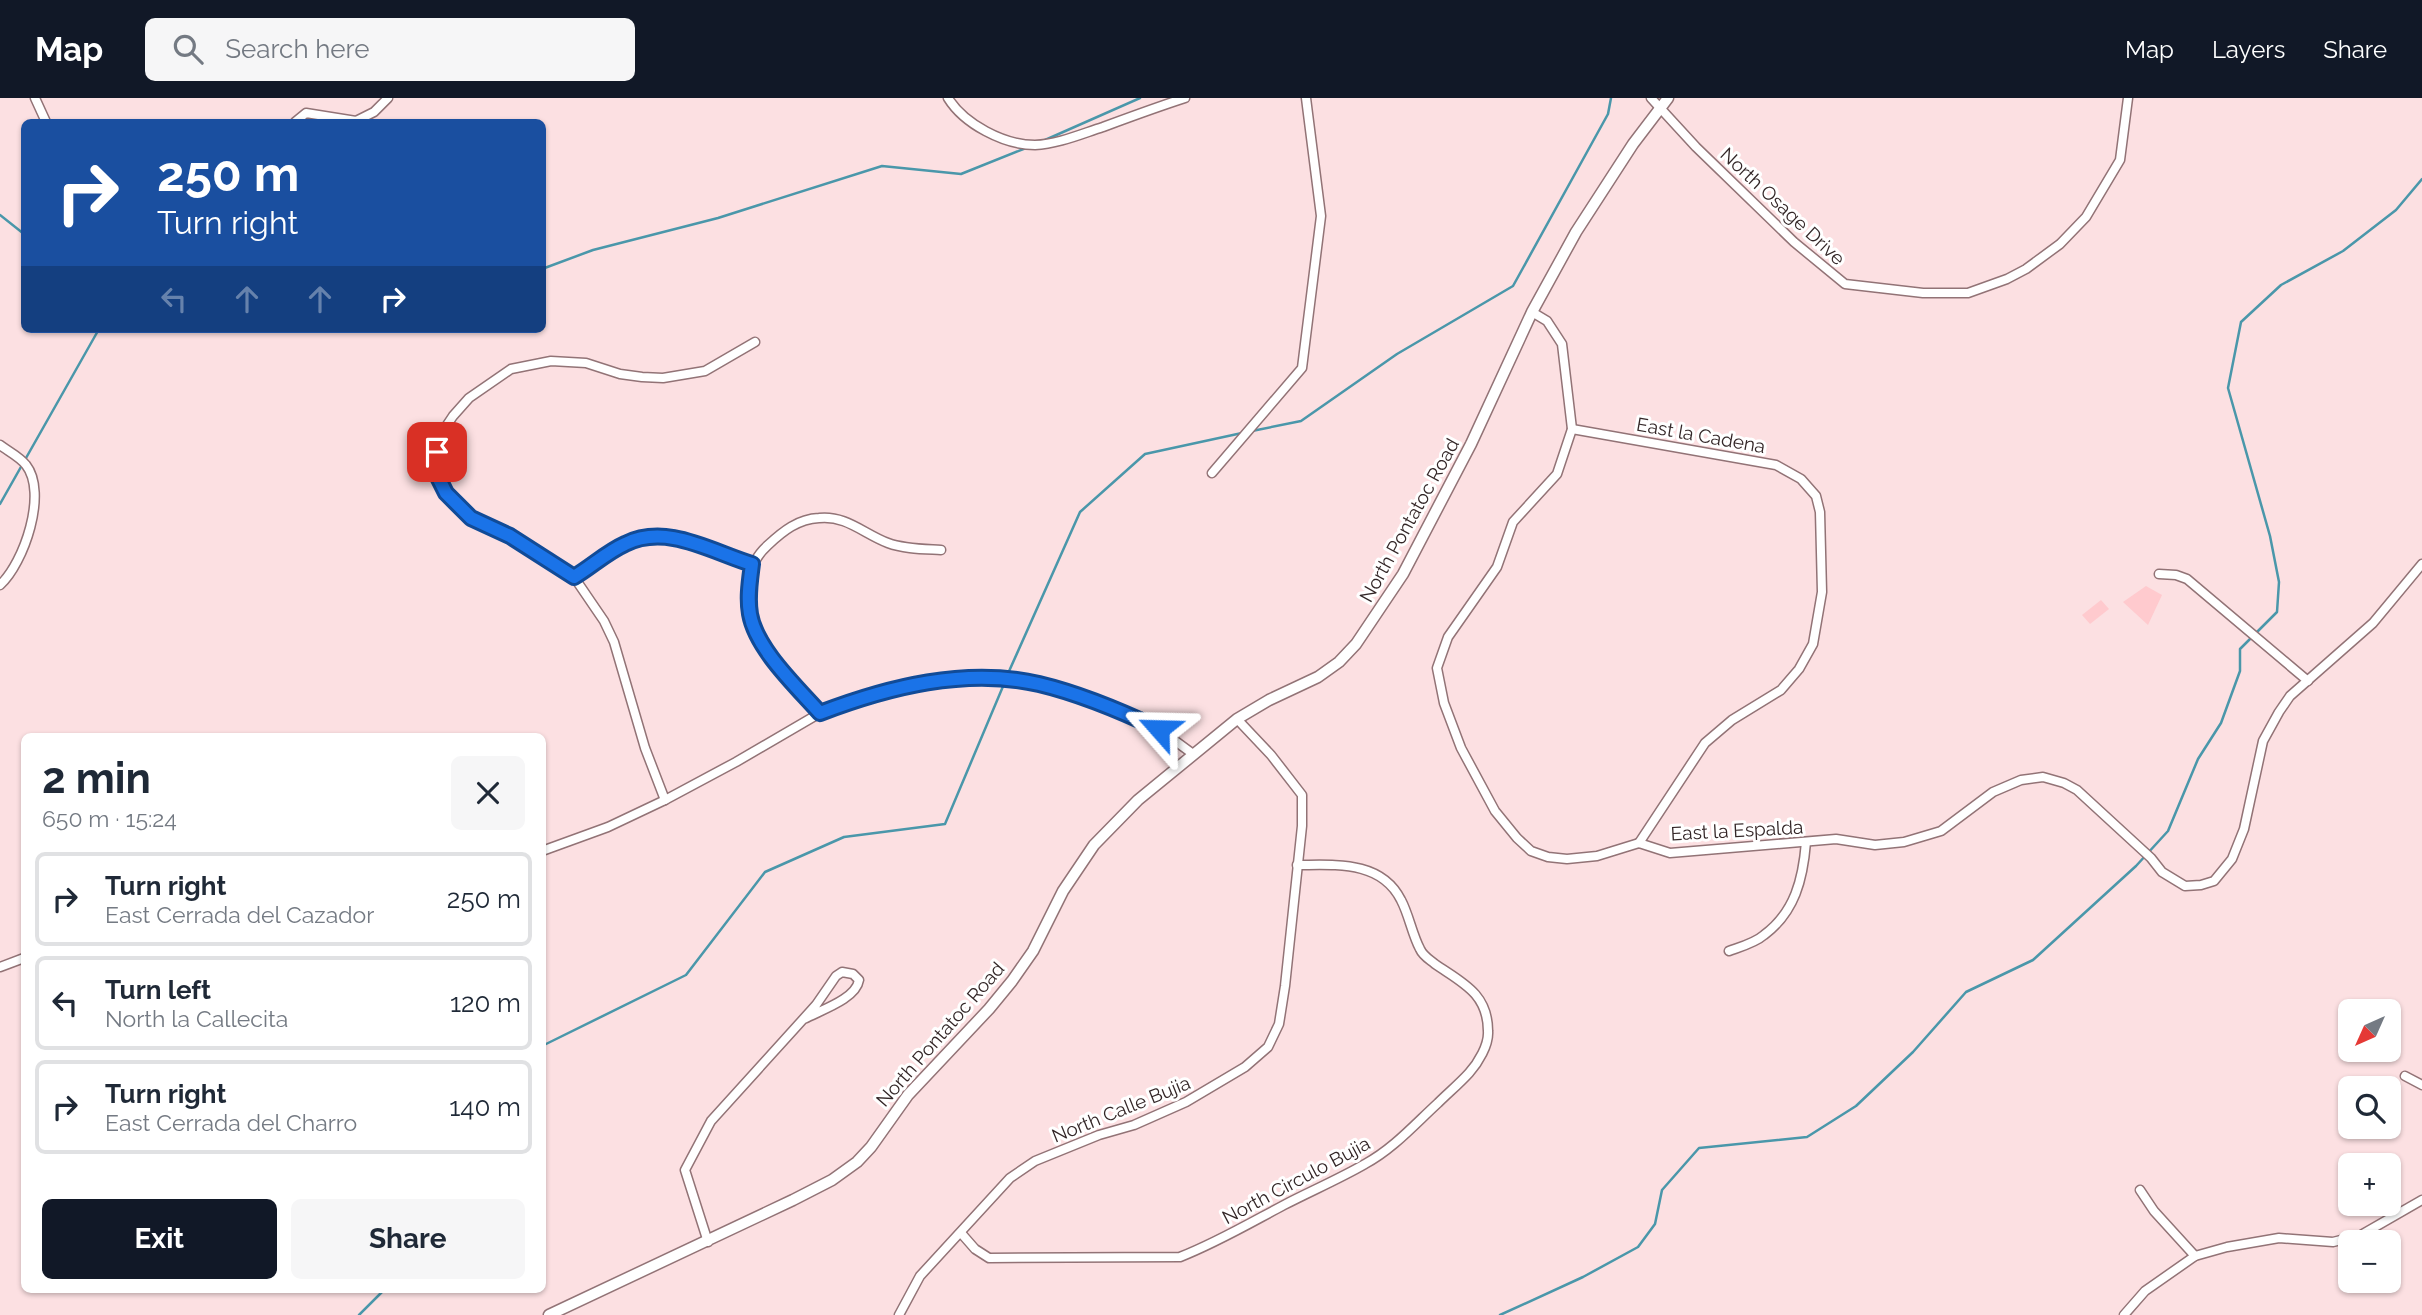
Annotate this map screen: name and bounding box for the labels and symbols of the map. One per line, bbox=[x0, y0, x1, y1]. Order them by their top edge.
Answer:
street label: North Osage Drive bbox=[1716, 143, 1850, 269]
street label: East la Cadena bbox=[1635, 413, 1767, 457]
pin bbox=[407, 422, 467, 482]
street label: North Pontatoc Road bbox=[1355, 434, 1463, 606]
position arrow bbox=[1122, 692, 1196, 766]
street label: East la Espalda bbox=[1670, 816, 1804, 844]
street label: North Pontatoc Road bbox=[871, 957, 1009, 1111]
north arrow bbox=[2338, 999, 2401, 1062]
street label: North Calle Bujia bbox=[1049, 1071, 1193, 1147]
street label: North Circulo Bujia bbox=[1218, 1132, 1374, 1228]

